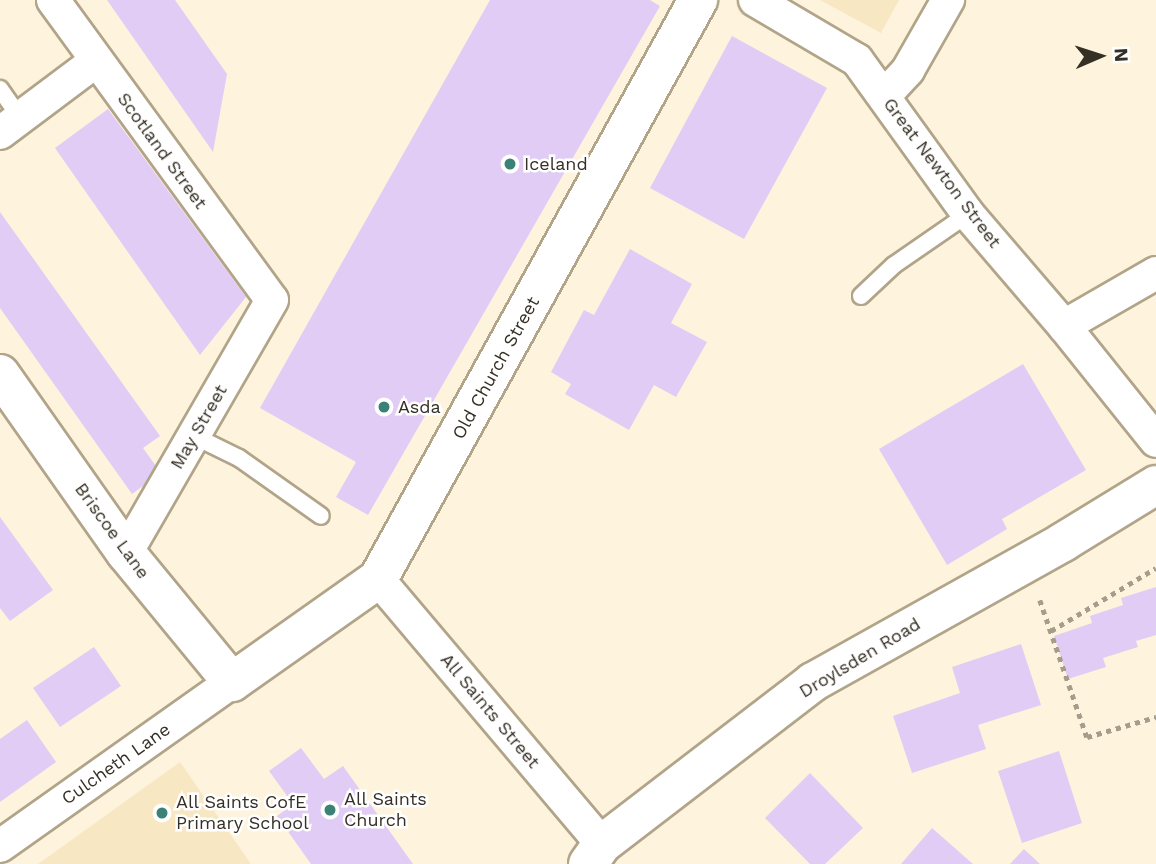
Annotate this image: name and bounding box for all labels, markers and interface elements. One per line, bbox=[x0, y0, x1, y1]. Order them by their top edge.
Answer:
north arrow bbox=[1065, 21, 1135, 91]
text: N bbox=[1110, 47, 1133, 63]
street label: Scotland Street bbox=[113, 89, 211, 213]
street label: Great Newton Street bbox=[879, 94, 1005, 252]
place label: Iceland bbox=[524, 153, 588, 175]
marker: Iceland bbox=[502, 156, 518, 172]
street label: Old Church Street bbox=[448, 293, 544, 443]
street label: May Street bbox=[166, 381, 232, 473]
place label: Asda bbox=[398, 396, 441, 418]
marker: Asda bbox=[376, 399, 392, 415]
street label: Briscoe Lane bbox=[70, 479, 154, 583]
street label: Droylsden Road bbox=[795, 613, 925, 703]
street label: All Saints Street bbox=[436, 649, 544, 773]
street label: Culcheth Lane bbox=[58, 719, 174, 809]
place label: All Saints Church bbox=[344, 789, 427, 832]
place label: All Saints CofE Primary School bbox=[176, 792, 309, 834]
marker: All Saints Church bbox=[322, 802, 338, 818]
marker: All Saints CofE Primary School bbox=[154, 805, 170, 821]

